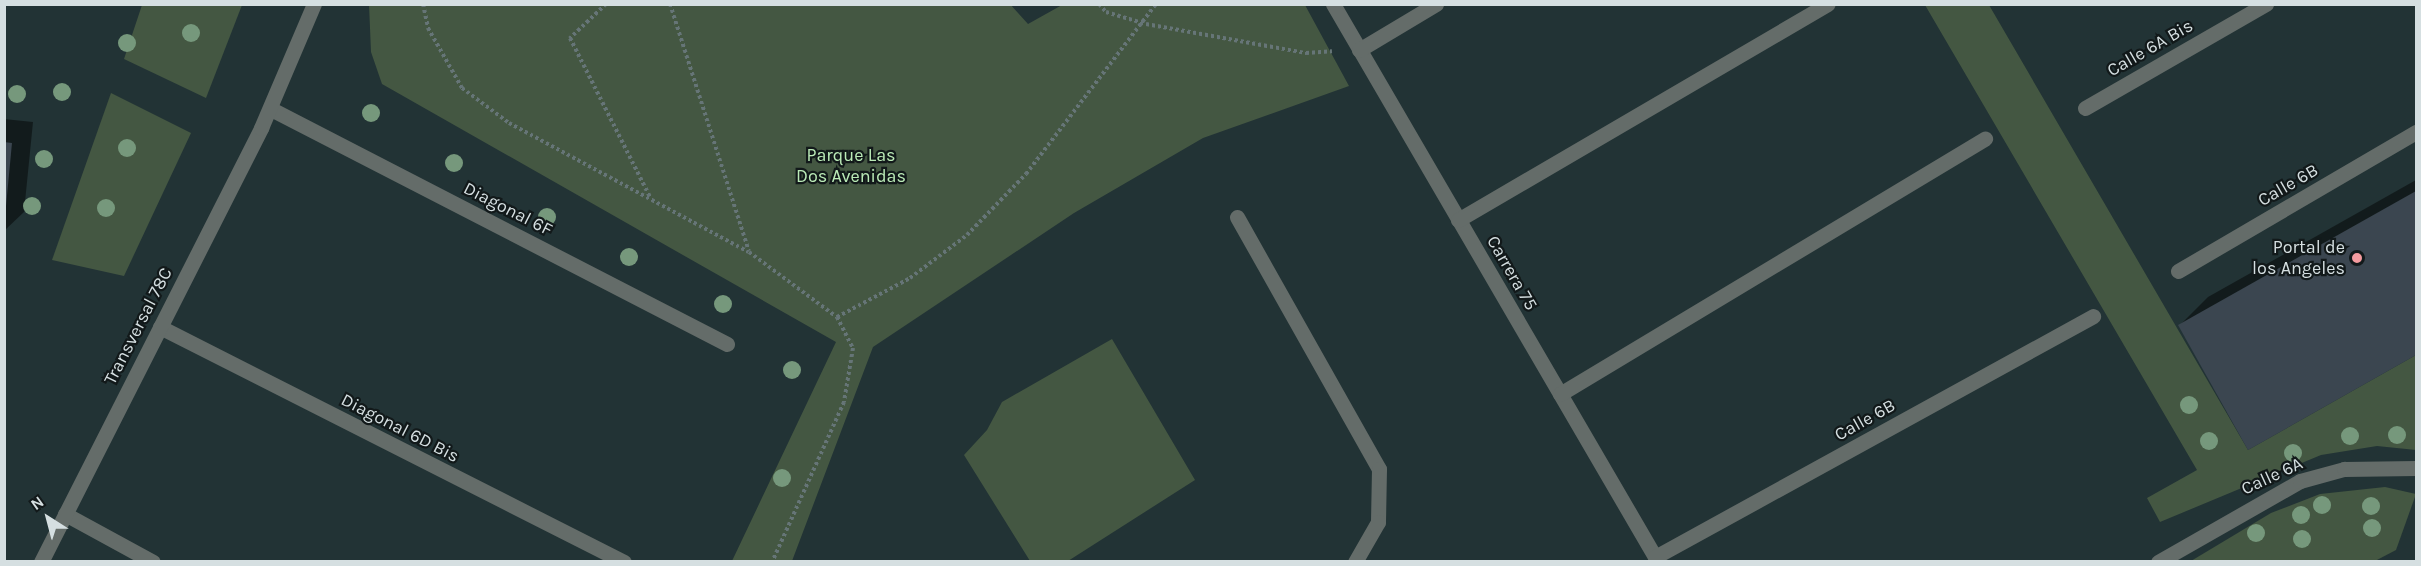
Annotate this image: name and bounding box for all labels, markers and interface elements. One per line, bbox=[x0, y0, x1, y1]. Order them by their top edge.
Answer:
street label: Calle 6A Bis bbox=[2103, 15, 2197, 81]
park label: Parque Las Dos Avenidas bbox=[796, 145, 906, 188]
street label: Calle 6B bbox=[2254, 159, 2322, 211]
street label: Diagonal 6F bbox=[460, 177, 556, 241]
street label: Carrera 75 bbox=[1482, 232, 1542, 314]
place label: Portal de los Angeles bbox=[2252, 237, 2345, 280]
marker: Portal de los Angeles bbox=[2350, 251, 2364, 265]
street label: Transversal 78C bbox=[99, 264, 177, 388]
street label: Diagonal 6D Bis bbox=[337, 389, 463, 467]
street label: Calle 6B bbox=[1831, 395, 1899, 445]
street label: Calle 6A bbox=[2238, 452, 2306, 500]
north arrow bbox=[18, 488, 78, 548]
text: N bbox=[27, 492, 47, 514]

